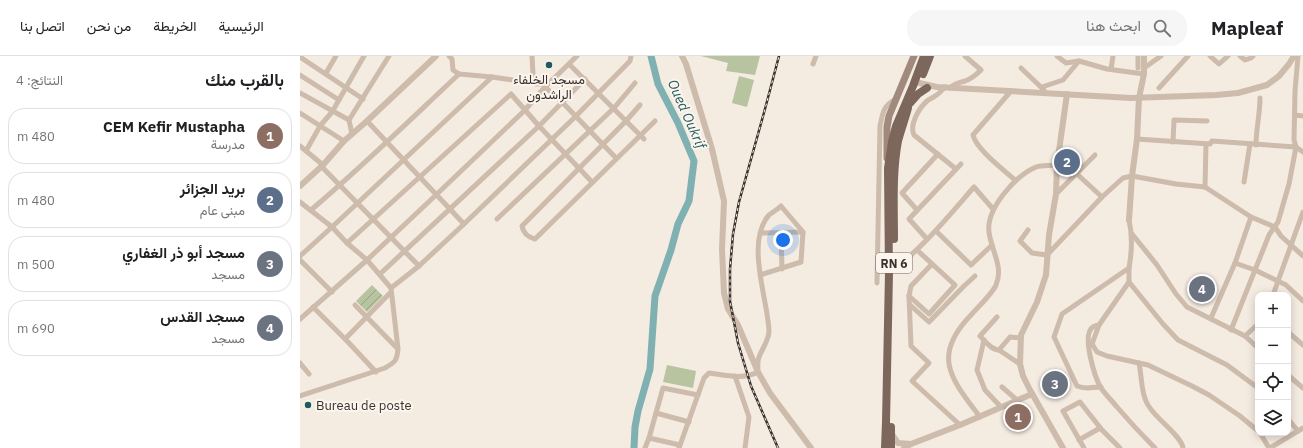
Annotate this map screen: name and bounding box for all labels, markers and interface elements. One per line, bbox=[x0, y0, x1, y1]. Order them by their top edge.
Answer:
search box bbox=[907, 10, 1187, 46]
text: ابحث هنا bbox=[1086, 16, 1141, 35]
text: Mapleaf bbox=[1211, 16, 1283, 40]
text: اتصل بنا bbox=[20, 17, 65, 35]
text: من نحن bbox=[87, 17, 131, 35]
text: الخريطة bbox=[153, 17, 197, 35]
text: الرئيسية bbox=[219, 17, 264, 35]
icon: search bbox=[1151, 17, 1173, 39]
marker: مسجد الخلفاء الراشدون bbox=[544, 60, 554, 70]
text: بالقرب منك bbox=[205, 69, 284, 91]
place label: مسجد الخلفاء الراشدون bbox=[513, 71, 585, 103]
text: النتائج: 4 bbox=[16, 72, 63, 89]
water label: Oued Oukrif bbox=[664, 77, 711, 153]
text: CEM Kefir Mustapha bbox=[103, 117, 245, 136]
text: 480 m bbox=[17, 128, 55, 145]
text: 1 bbox=[266, 128, 274, 145]
text: مدرسة bbox=[211, 136, 245, 153]
pin: 2 bbox=[1054, 147, 1080, 177]
text: بريد الجزائر bbox=[180, 179, 245, 198]
text: 480 m bbox=[17, 192, 55, 209]
text: 2 bbox=[266, 192, 274, 209]
text: مبنى عام bbox=[200, 202, 245, 219]
your location bbox=[773, 230, 793, 250]
text: مسجد أبو ذر الغفاري bbox=[122, 243, 245, 262]
road number: RN 6 bbox=[876, 253, 912, 273]
text: 500 m bbox=[17, 256, 55, 273]
text: 3 bbox=[266, 256, 274, 273]
text: مسجد bbox=[211, 266, 245, 283]
pin: 4 bbox=[1189, 274, 1215, 304]
map controls bbox=[1255, 292, 1291, 436]
button: + bbox=[1255, 292, 1291, 328]
text: مسجد القدس bbox=[160, 307, 245, 326]
text: 690 m bbox=[17, 320, 55, 337]
text: 4 bbox=[266, 320, 274, 337]
button: − bbox=[1255, 328, 1291, 364]
text: مسجد bbox=[211, 330, 245, 347]
button: locate bbox=[1255, 364, 1291, 400]
pin: 3 bbox=[1042, 369, 1068, 399]
place label: Bureau de poste bbox=[316, 397, 412, 414]
marker: Bureau de poste bbox=[303, 400, 313, 410]
button: layers bbox=[1255, 400, 1291, 436]
pin: 1 bbox=[1005, 402, 1031, 432]

